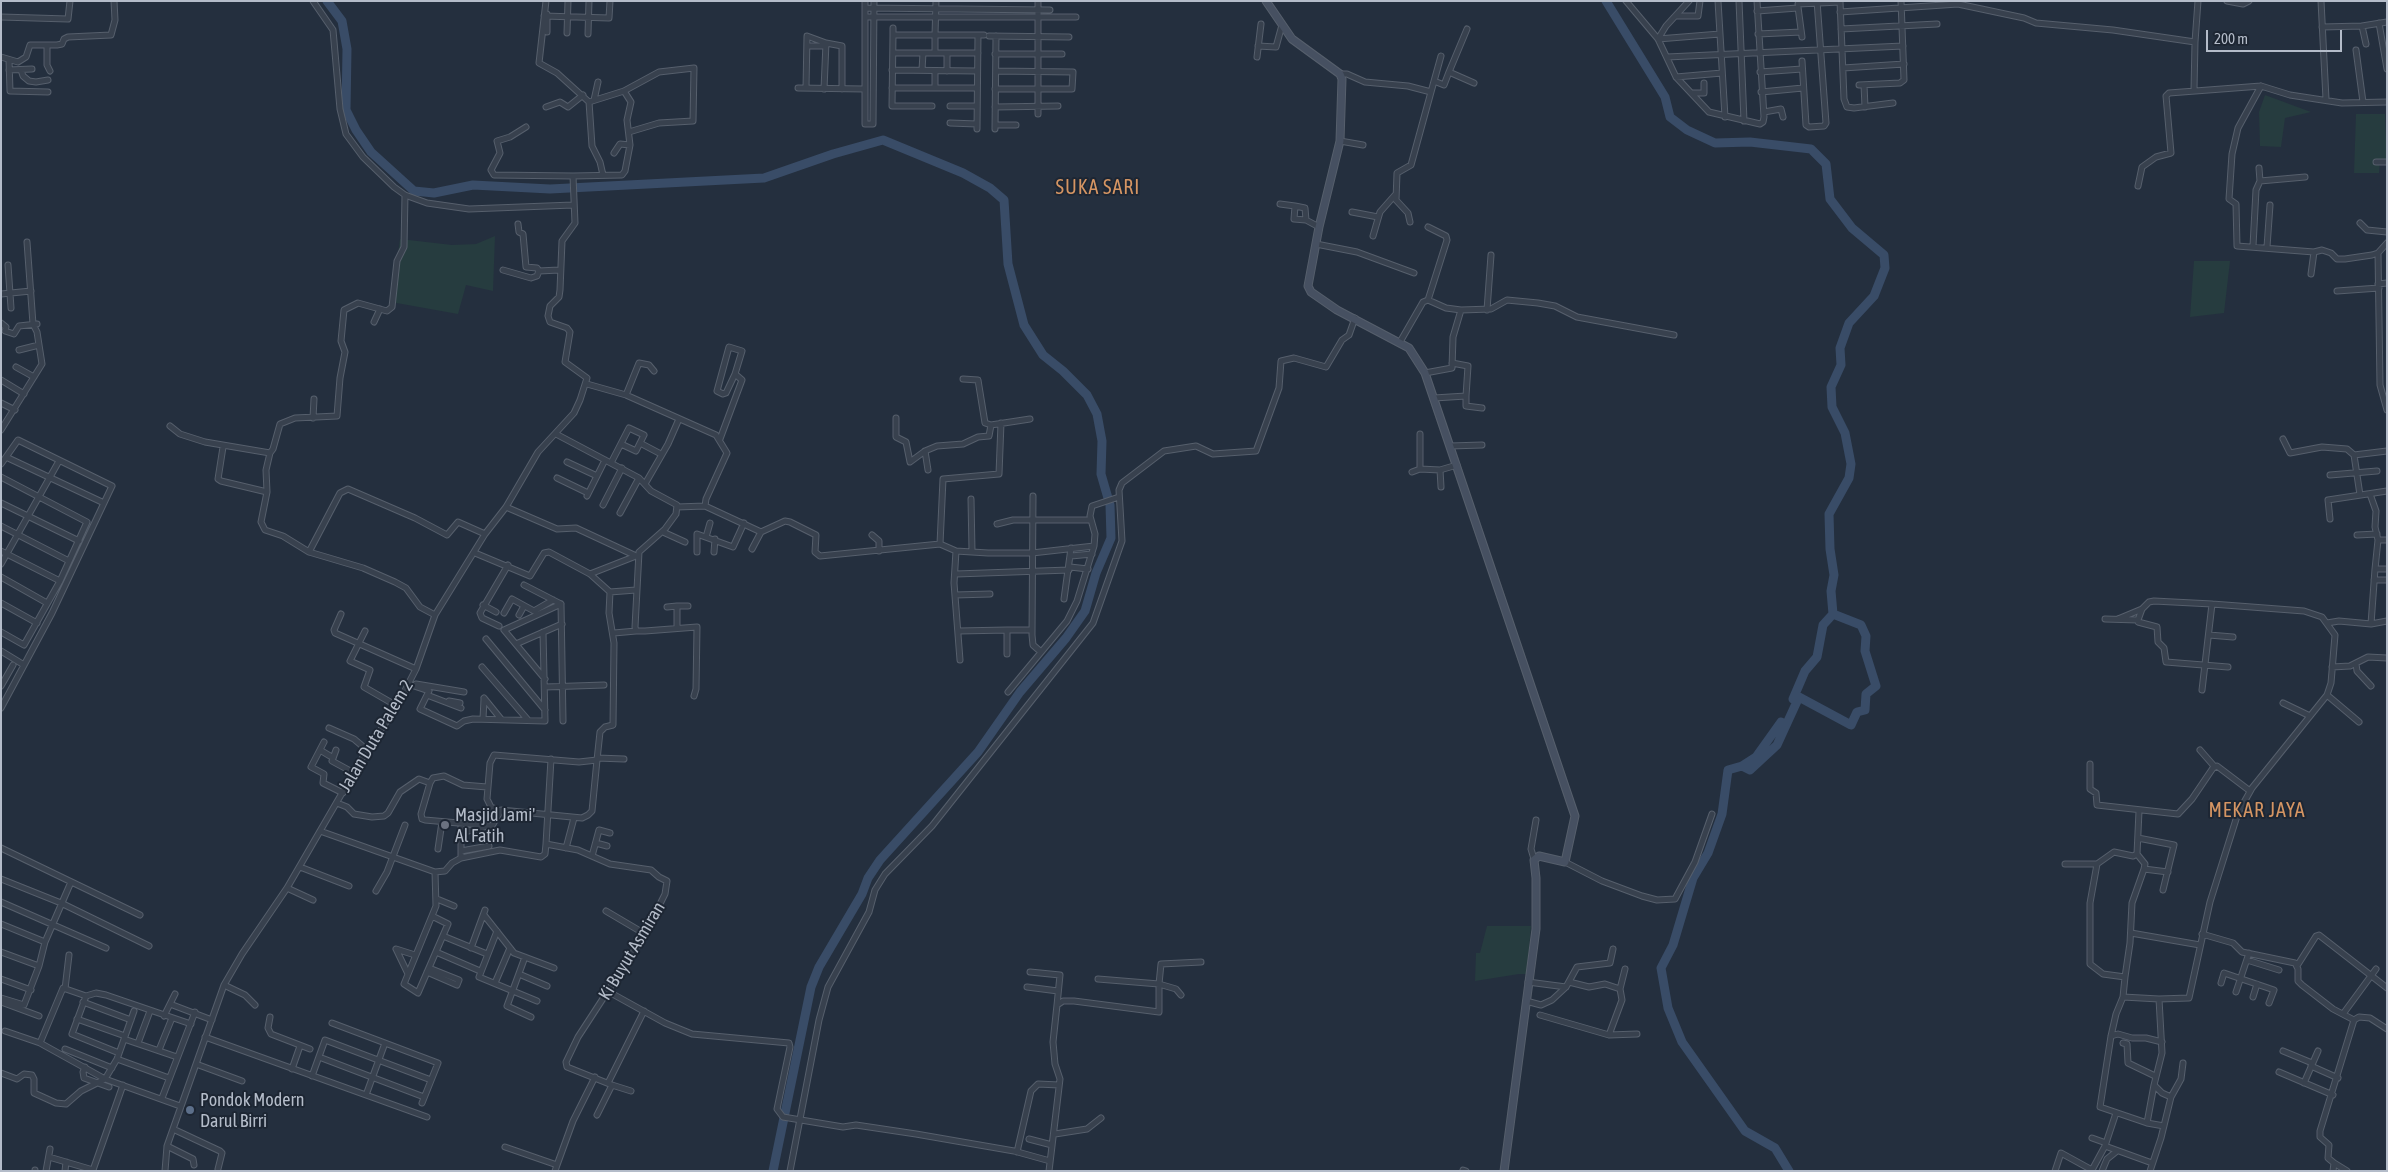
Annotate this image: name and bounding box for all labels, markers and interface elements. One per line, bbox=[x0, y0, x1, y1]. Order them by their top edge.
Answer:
scale bar bbox=[2208, 20, 2344, 52]
text: 200 m bbox=[2214, 30, 2248, 47]
district label: SUKA SARI bbox=[1054, 176, 1142, 200]
street label: Jalan Duta Palem 2 bbox=[334, 676, 418, 796]
district label: MEKAR JAYA bbox=[2207, 799, 2307, 823]
place label: Masjid Jami' Al Fatih bbox=[455, 804, 535, 846]
marker: Masjid Jami' Al Fatih bbox=[439, 819, 451, 831]
street label: Ki Buyut Asmiran bbox=[594, 898, 670, 1004]
place label: Pondok Modern Darul Birri bbox=[200, 1089, 304, 1132]
marker: Pondok Modern Darul Birri bbox=[184, 1104, 196, 1116]

